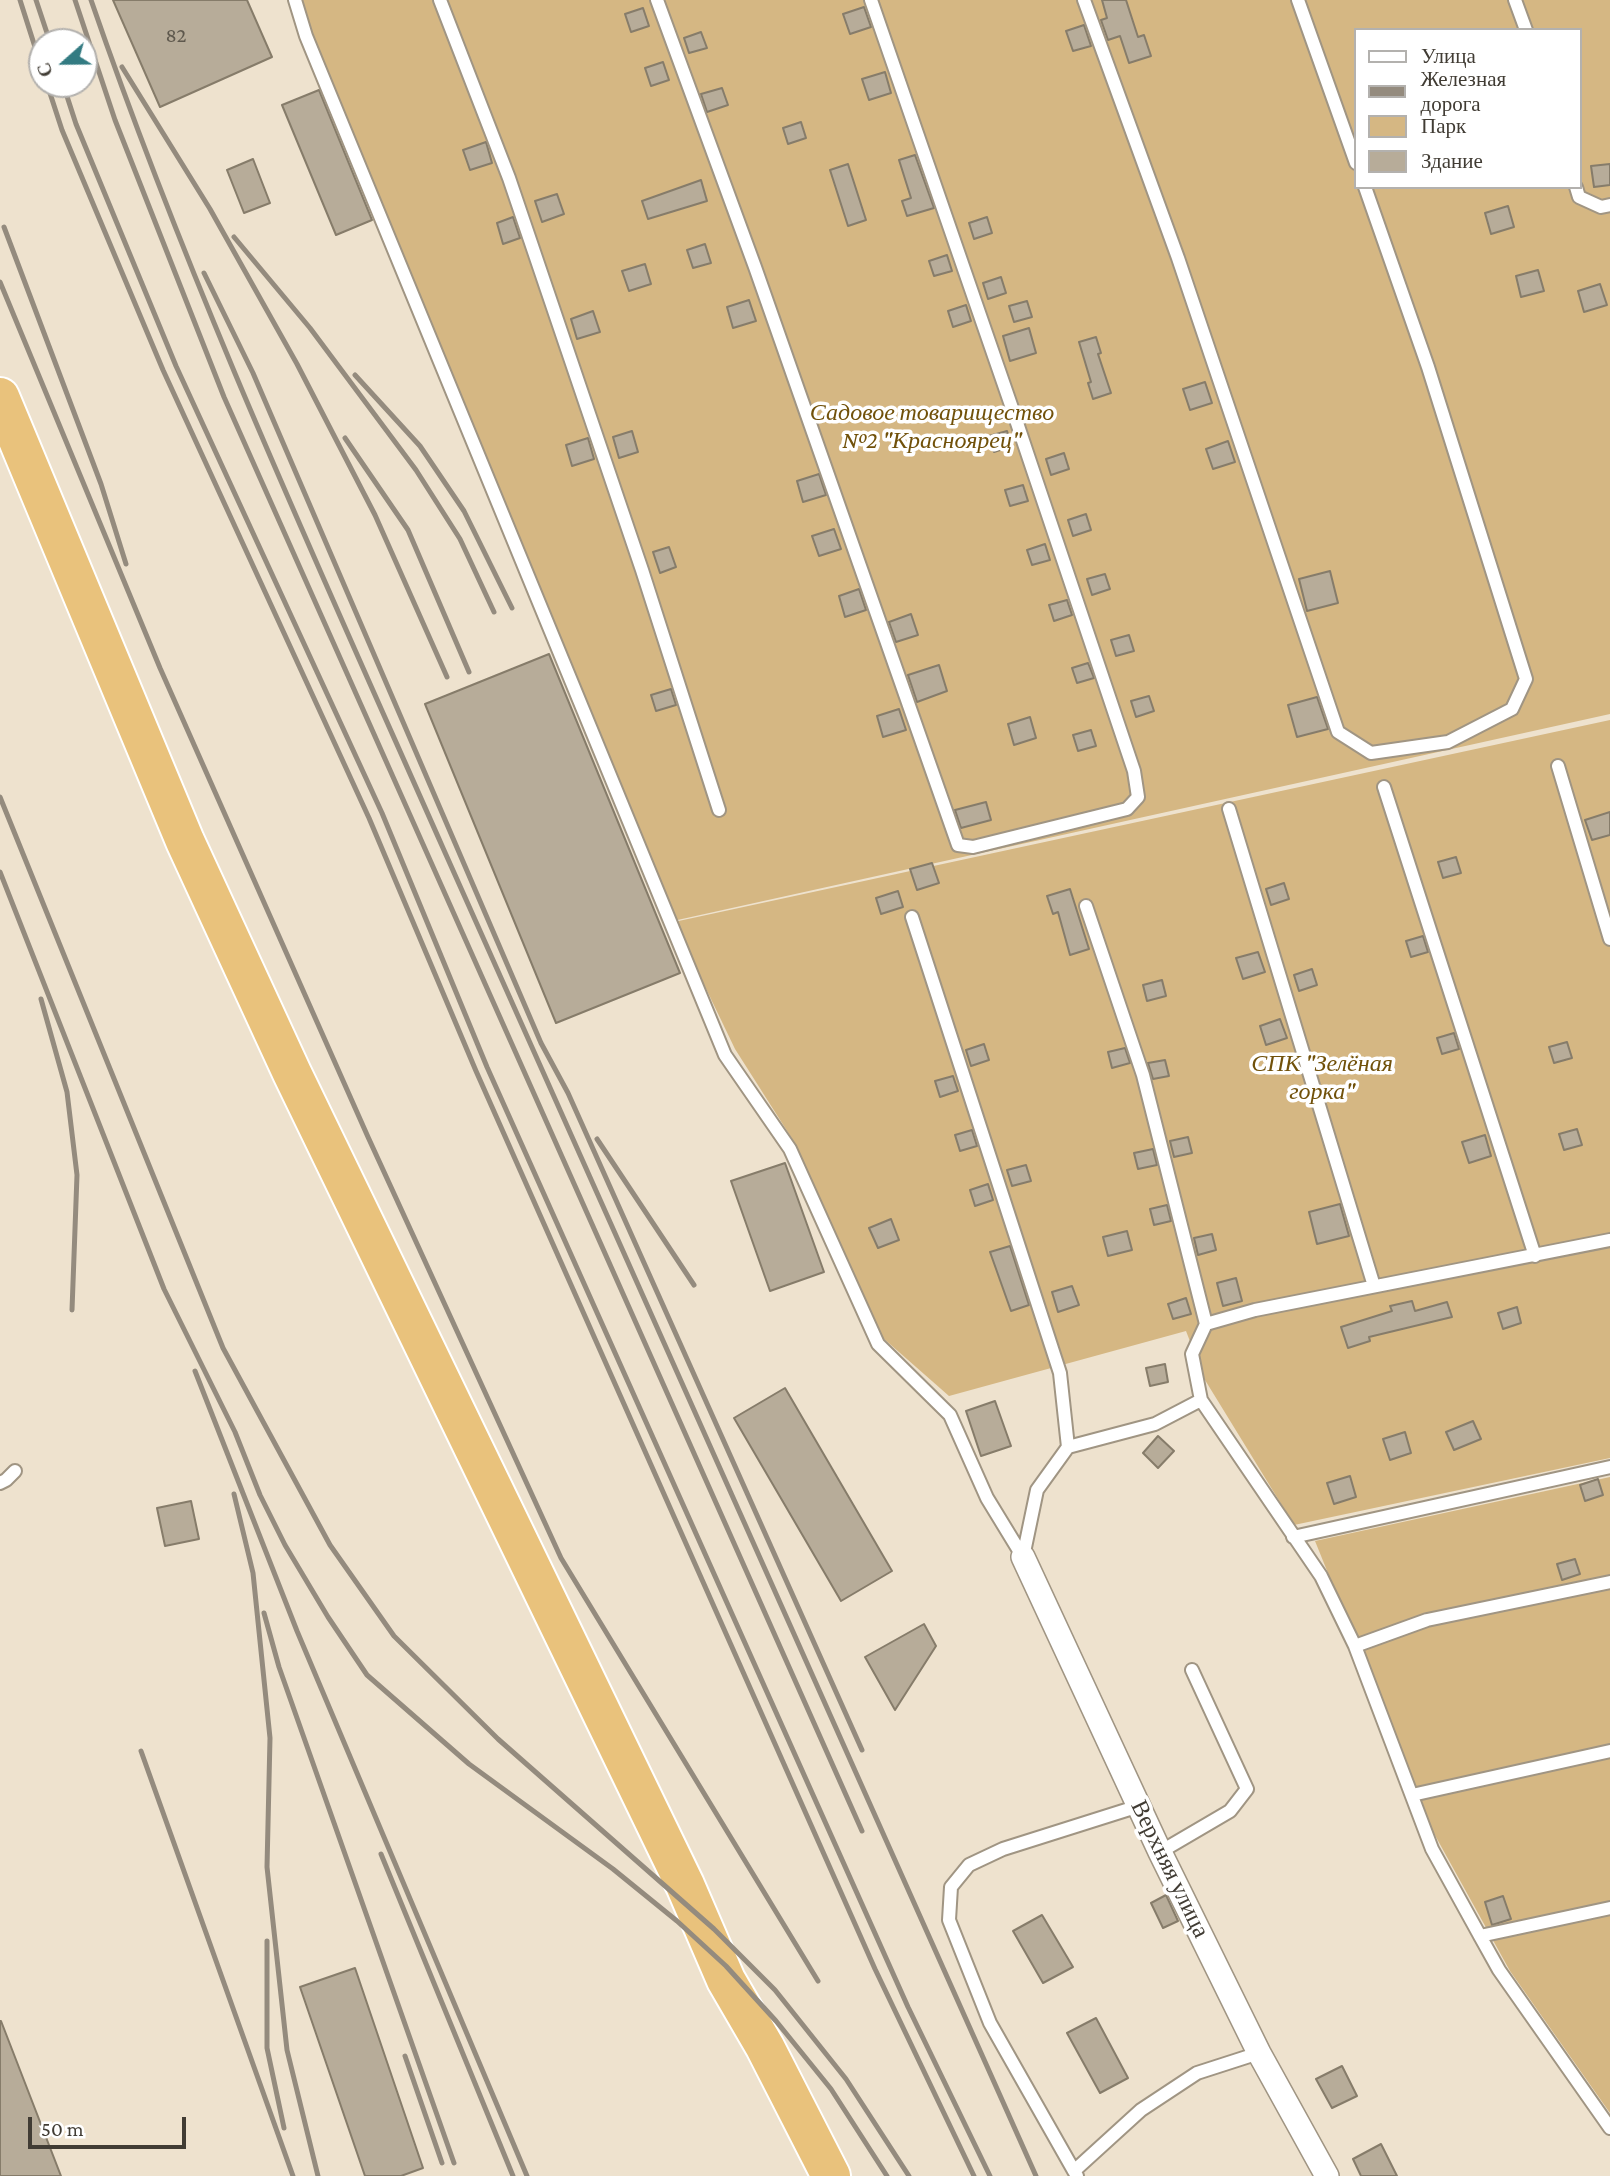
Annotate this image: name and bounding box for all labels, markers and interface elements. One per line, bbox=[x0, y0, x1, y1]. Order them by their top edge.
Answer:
house number: 82 bbox=[165, 23, 187, 49]
north arrow bbox=[28, 28, 98, 98]
legend bbox=[1354, 28, 1582, 189]
text: Улица bbox=[1421, 44, 1476, 68]
text: С bbox=[33, 60, 57, 80]
text: Железная дорога bbox=[1420, 67, 1506, 116]
text: Парк bbox=[1421, 114, 1466, 138]
text: Здание bbox=[1421, 149, 1483, 173]
park label: Садовое товарищество №2 "Красноярец" bbox=[810, 399, 1054, 455]
park label: СПК "Зелёная горка" bbox=[1251, 1050, 1393, 1106]
street label: Верхняя улица bbox=[1124, 1796, 1216, 1942]
scale bar bbox=[32, 2102, 189, 2146]
text: 50 m bbox=[41, 2117, 84, 2141]

